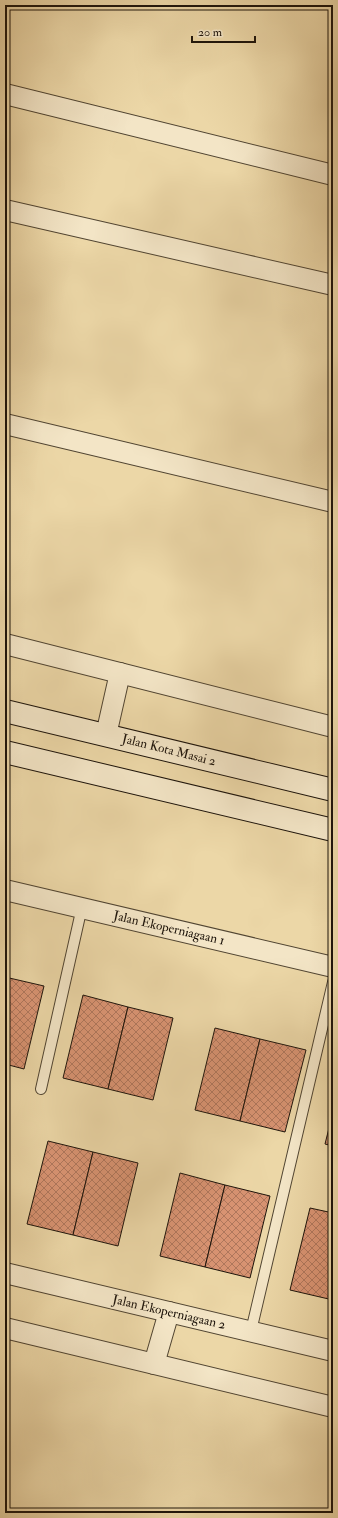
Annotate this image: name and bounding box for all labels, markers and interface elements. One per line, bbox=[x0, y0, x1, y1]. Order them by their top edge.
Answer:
scale bar bbox=[192, 18, 255, 44]
text: 20 m bbox=[198, 25, 223, 40]
street label: Jalan Kota Masai 2 bbox=[119, 730, 218, 770]
street label: Jalan Ekoperniagaan 1 bbox=[111, 907, 226, 950]
street label: Jalan Ekoperniagaan 2 bbox=[110, 1291, 227, 1334]

